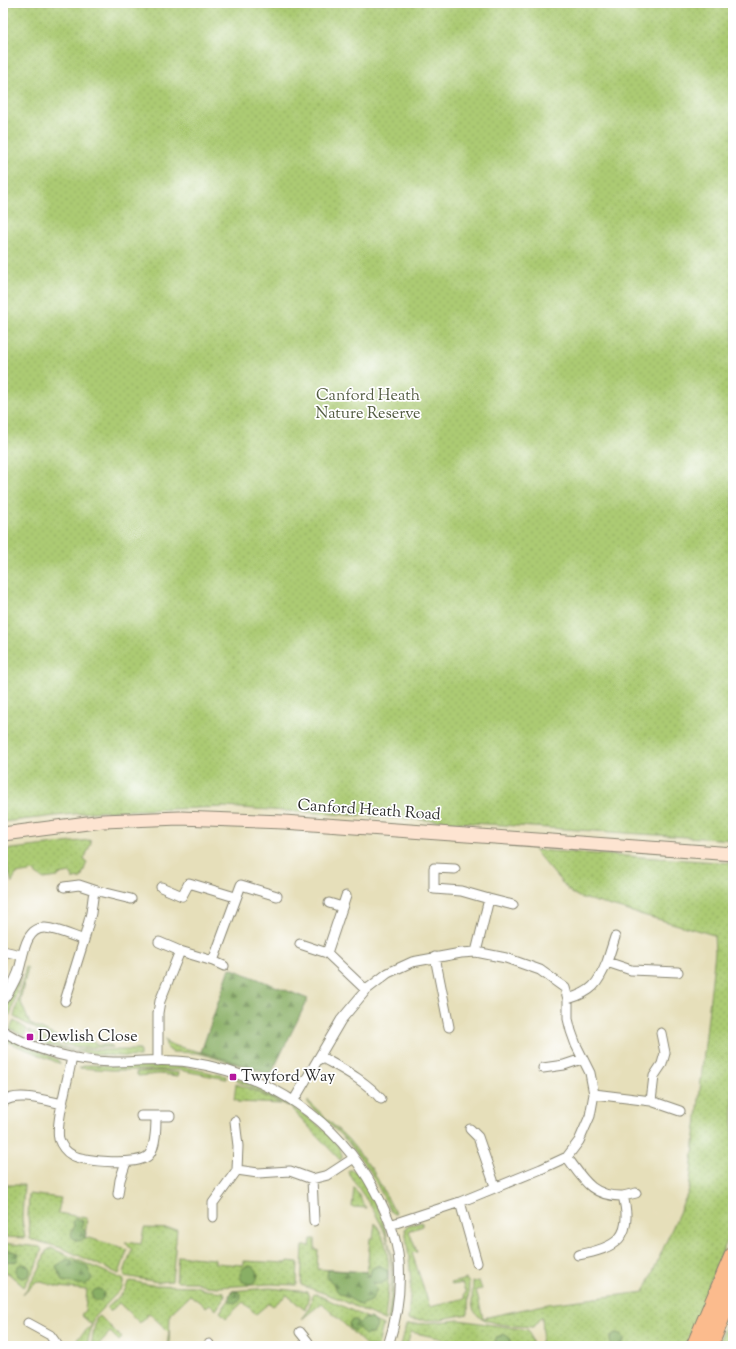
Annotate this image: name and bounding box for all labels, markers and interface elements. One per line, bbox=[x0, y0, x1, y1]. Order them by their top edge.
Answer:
park label: Canford Heath Nature Reserve bbox=[315, 385, 421, 426]
street label: Canford Heath Road bbox=[297, 795, 441, 827]
place label: Dewlish Close bbox=[38, 1026, 138, 1049]
marker: Dewlish Close bbox=[25, 1032, 35, 1042]
place label: Twyford Way bbox=[241, 1066, 335, 1089]
marker: Twyford Way bbox=[228, 1072, 238, 1082]

